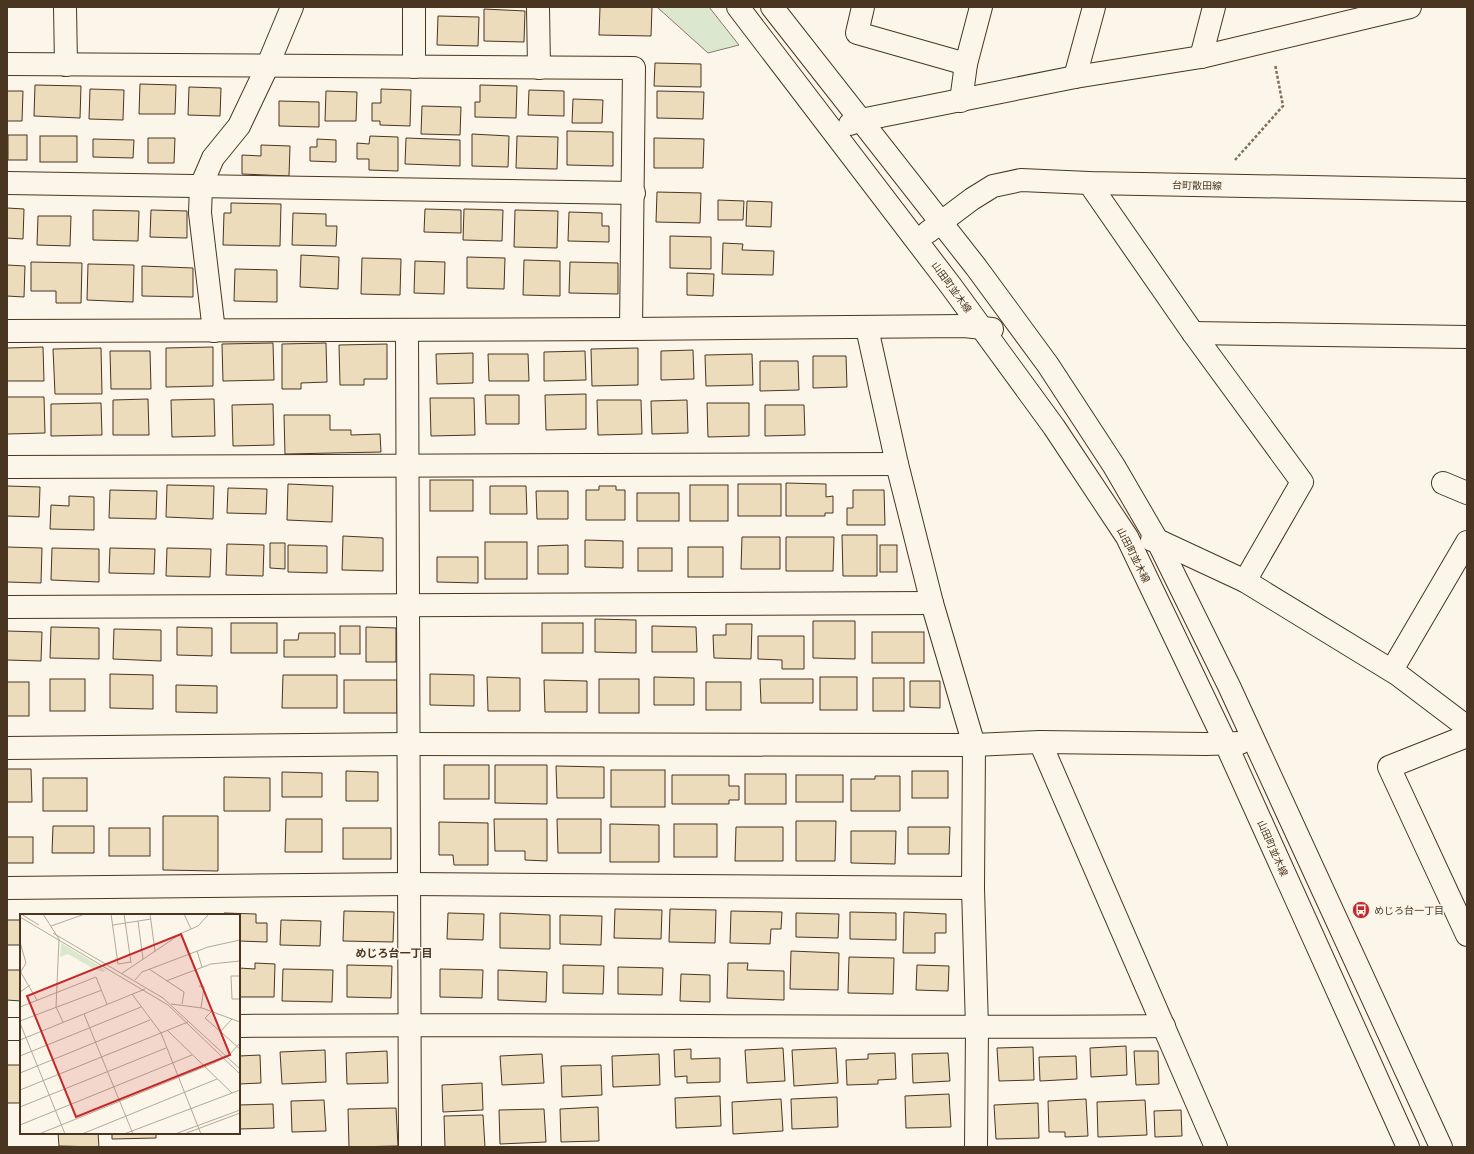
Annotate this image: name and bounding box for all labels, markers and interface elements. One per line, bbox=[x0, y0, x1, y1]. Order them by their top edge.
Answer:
street label: 台町散田線 bbox=[1172, 179, 1222, 191]
street label: 山田町並木線 bbox=[930, 259, 974, 315]
street label: 山田町並木線 bbox=[1115, 526, 1153, 584]
street label: 山田町並木線 bbox=[1255, 818, 1291, 878]
bus stop icon: めじろ台一丁目 bbox=[1351, 900, 1371, 920]
place label: めじろ台一丁目 bbox=[1374, 904, 1444, 916]
inset map bbox=[20, 914, 240, 1134]
district label: めじろ台一丁目 bbox=[356, 947, 433, 959]

